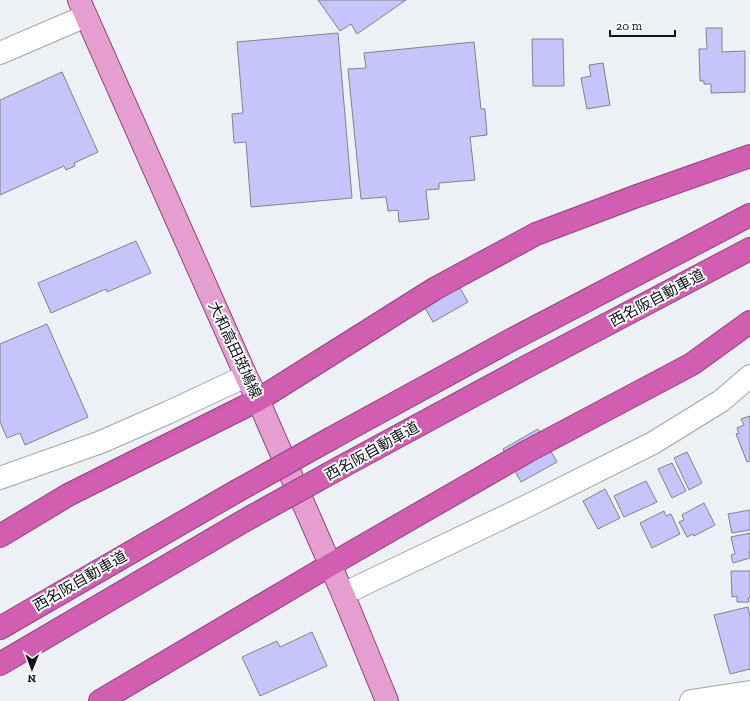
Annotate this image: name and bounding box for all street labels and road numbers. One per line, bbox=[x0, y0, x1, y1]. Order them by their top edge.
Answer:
street label: 西名阪自動車道 bbox=[606, 265, 708, 331]
street label: 大和高田斑鳩線 bbox=[205, 299, 265, 401]
street label: 西名阪自動車道 bbox=[322, 418, 422, 484]
street label: 西名阪自動車道 bbox=[30, 547, 130, 615]

